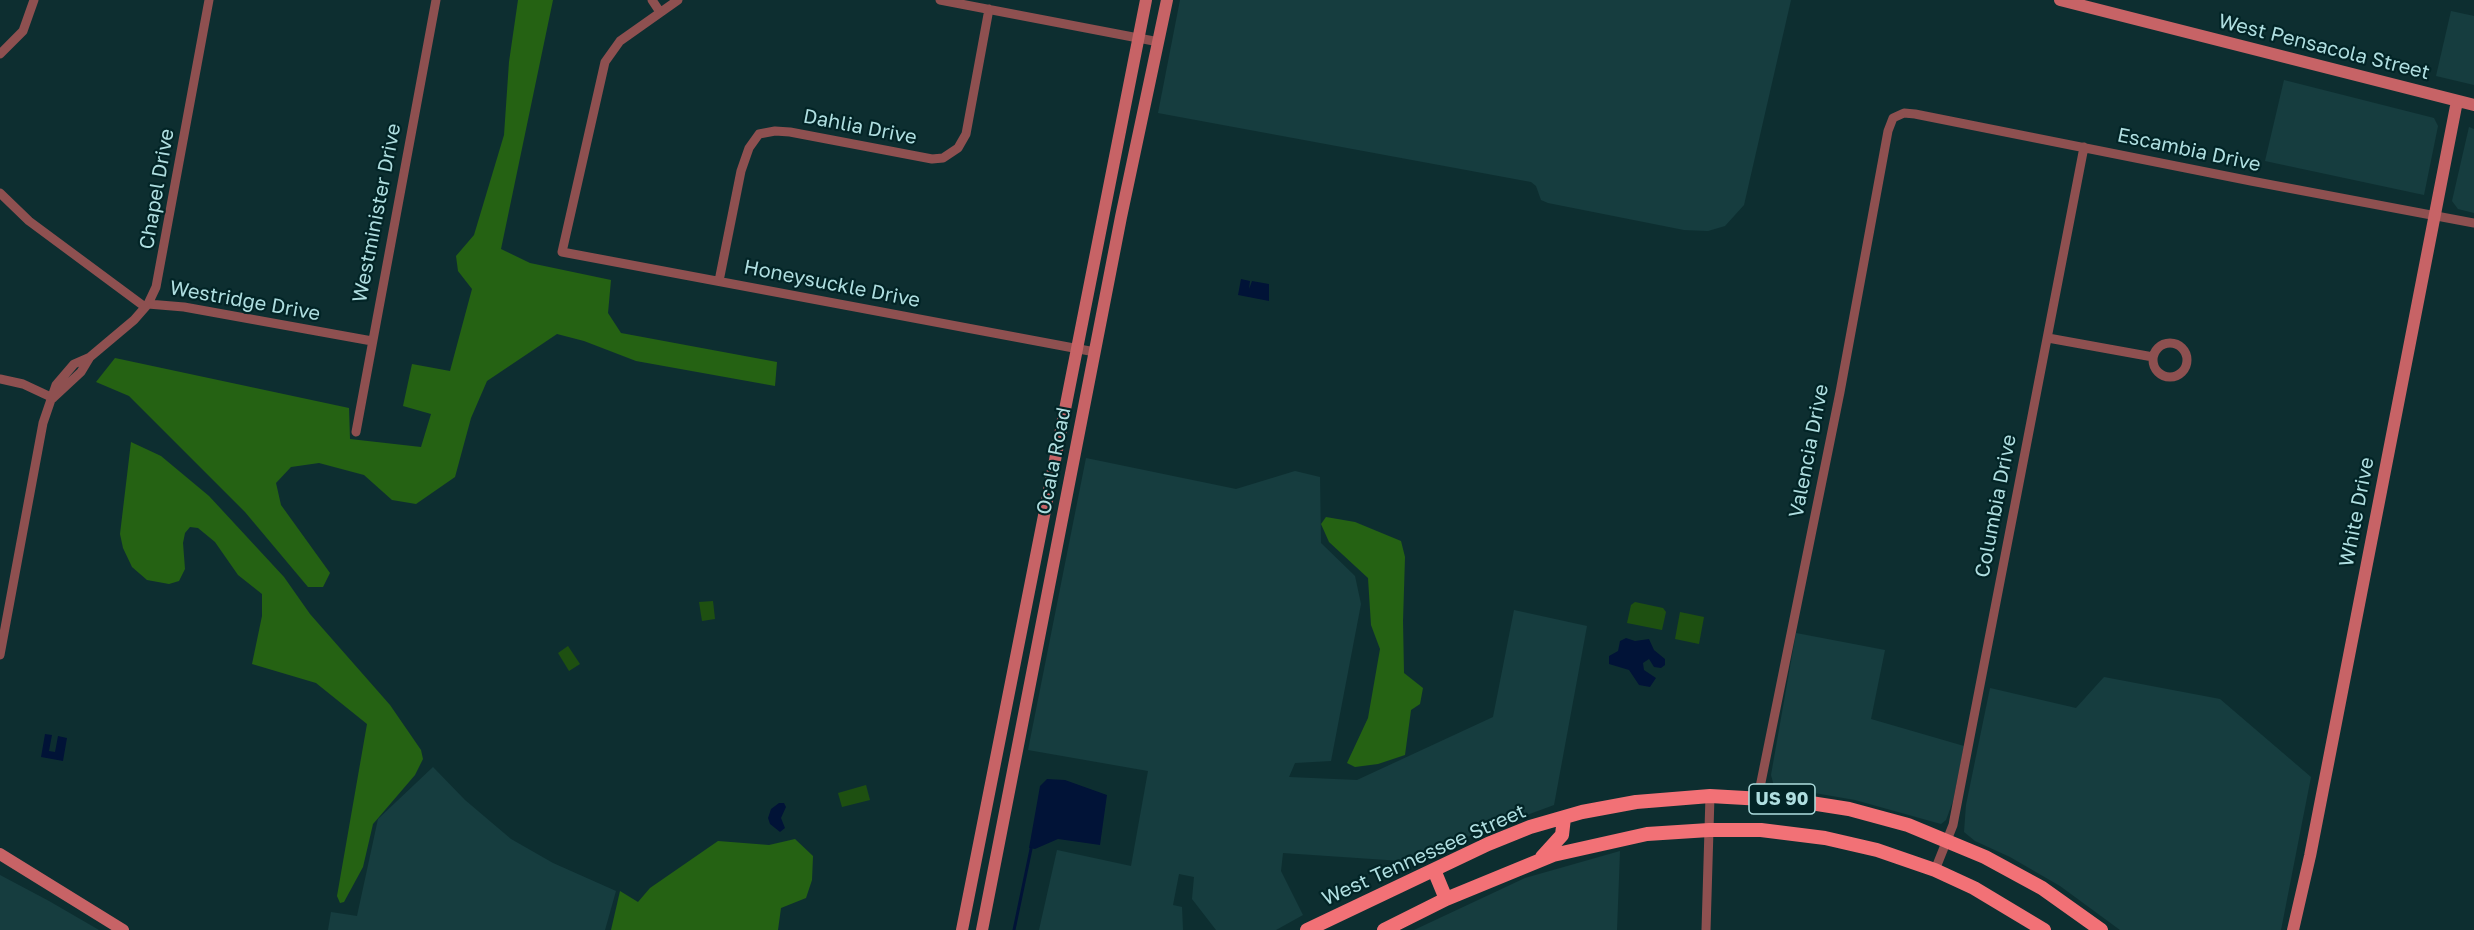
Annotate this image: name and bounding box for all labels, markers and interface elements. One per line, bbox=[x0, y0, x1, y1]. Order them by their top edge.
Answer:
street label: West Pensacola Street bbox=[2216, 9, 2432, 85]
street label: Dahlia Drive bbox=[801, 104, 919, 150]
street label: Westminister Drive bbox=[348, 121, 406, 305]
street label: Escambia Drive bbox=[2115, 123, 2263, 177]
street label: Chapel Drive bbox=[135, 127, 179, 251]
street label: Honeysuckle Drive bbox=[742, 255, 922, 313]
street label: Westridge Drive bbox=[168, 276, 322, 326]
street label: Valencia Drive bbox=[1784, 382, 1834, 520]
street label: Ocala Road bbox=[1032, 405, 1076, 517]
street label: Columbia Drive bbox=[1970, 432, 2022, 580]
street label: White Drive bbox=[2335, 455, 2379, 569]
road number: US 90 bbox=[1749, 784, 1815, 814]
street label: West Tennessee Street bbox=[1318, 799, 1530, 911]

